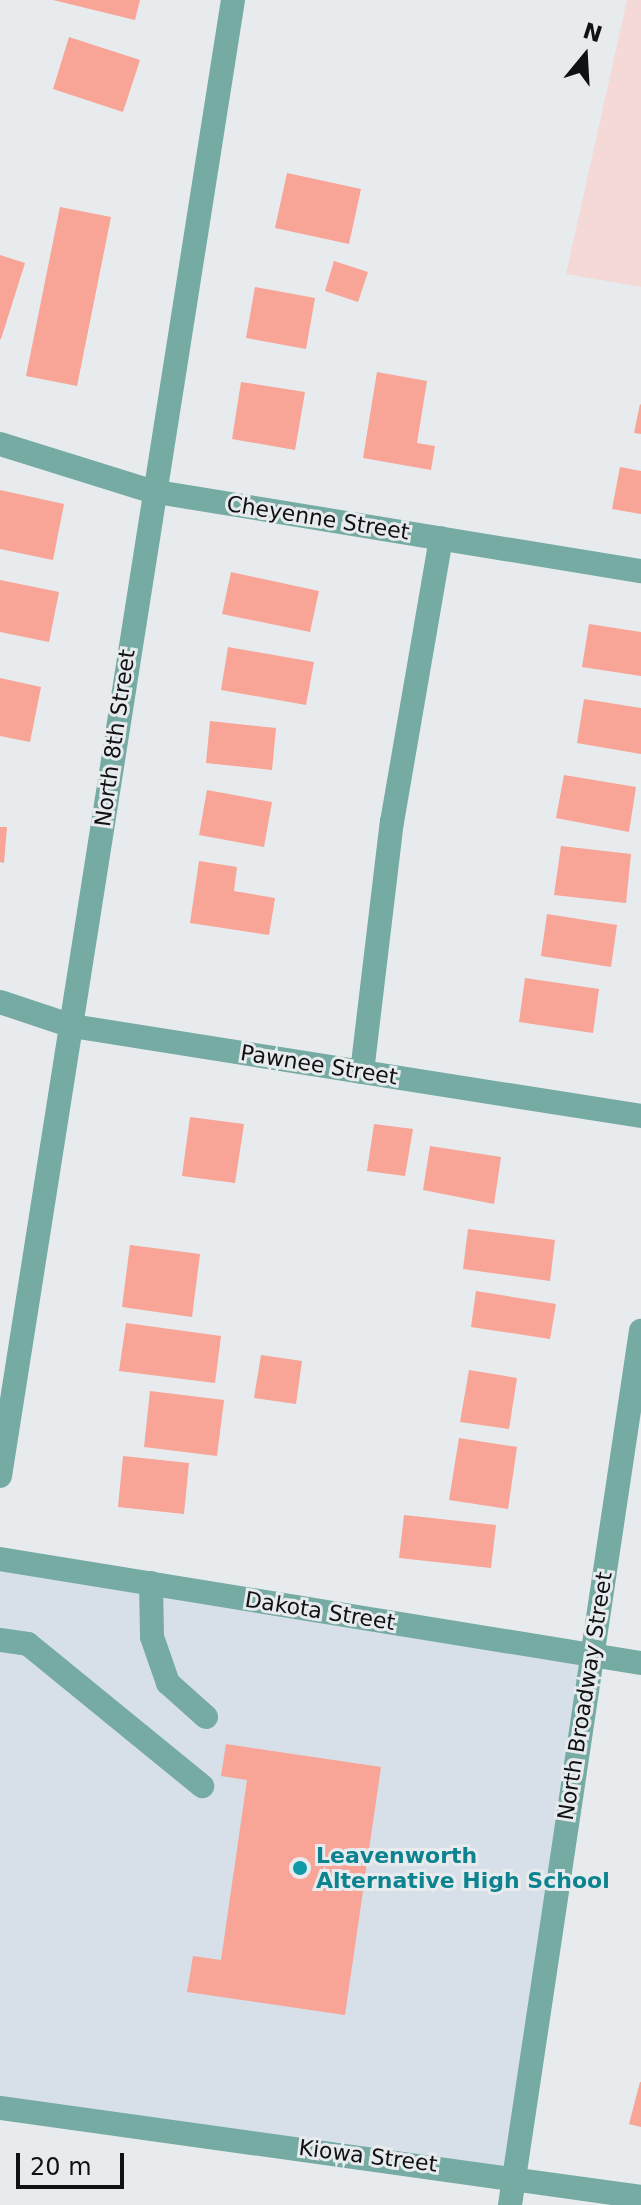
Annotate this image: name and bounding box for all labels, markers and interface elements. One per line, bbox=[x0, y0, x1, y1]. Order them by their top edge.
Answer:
north arrow bbox=[545, 16, 625, 96]
text: N bbox=[580, 18, 605, 47]
street label: Cheyenne Street bbox=[225, 491, 411, 545]
street label: North 8th Street bbox=[89, 648, 141, 828]
street label: Pawnee Street bbox=[239, 1040, 399, 1090]
street label: North Broadway Street bbox=[552, 1570, 618, 1822]
street label: Dakota Street bbox=[243, 1586, 397, 1636]
place label: Leavenworth Alternative High School bbox=[316, 1842, 610, 1894]
marker: Leavenworth Alternative High School bbox=[291, 1859, 309, 1877]
street label: Kiowa Street bbox=[297, 2134, 439, 2178]
scale bar bbox=[20, 2137, 128, 2187]
text: 20 m bbox=[30, 2153, 92, 2181]

